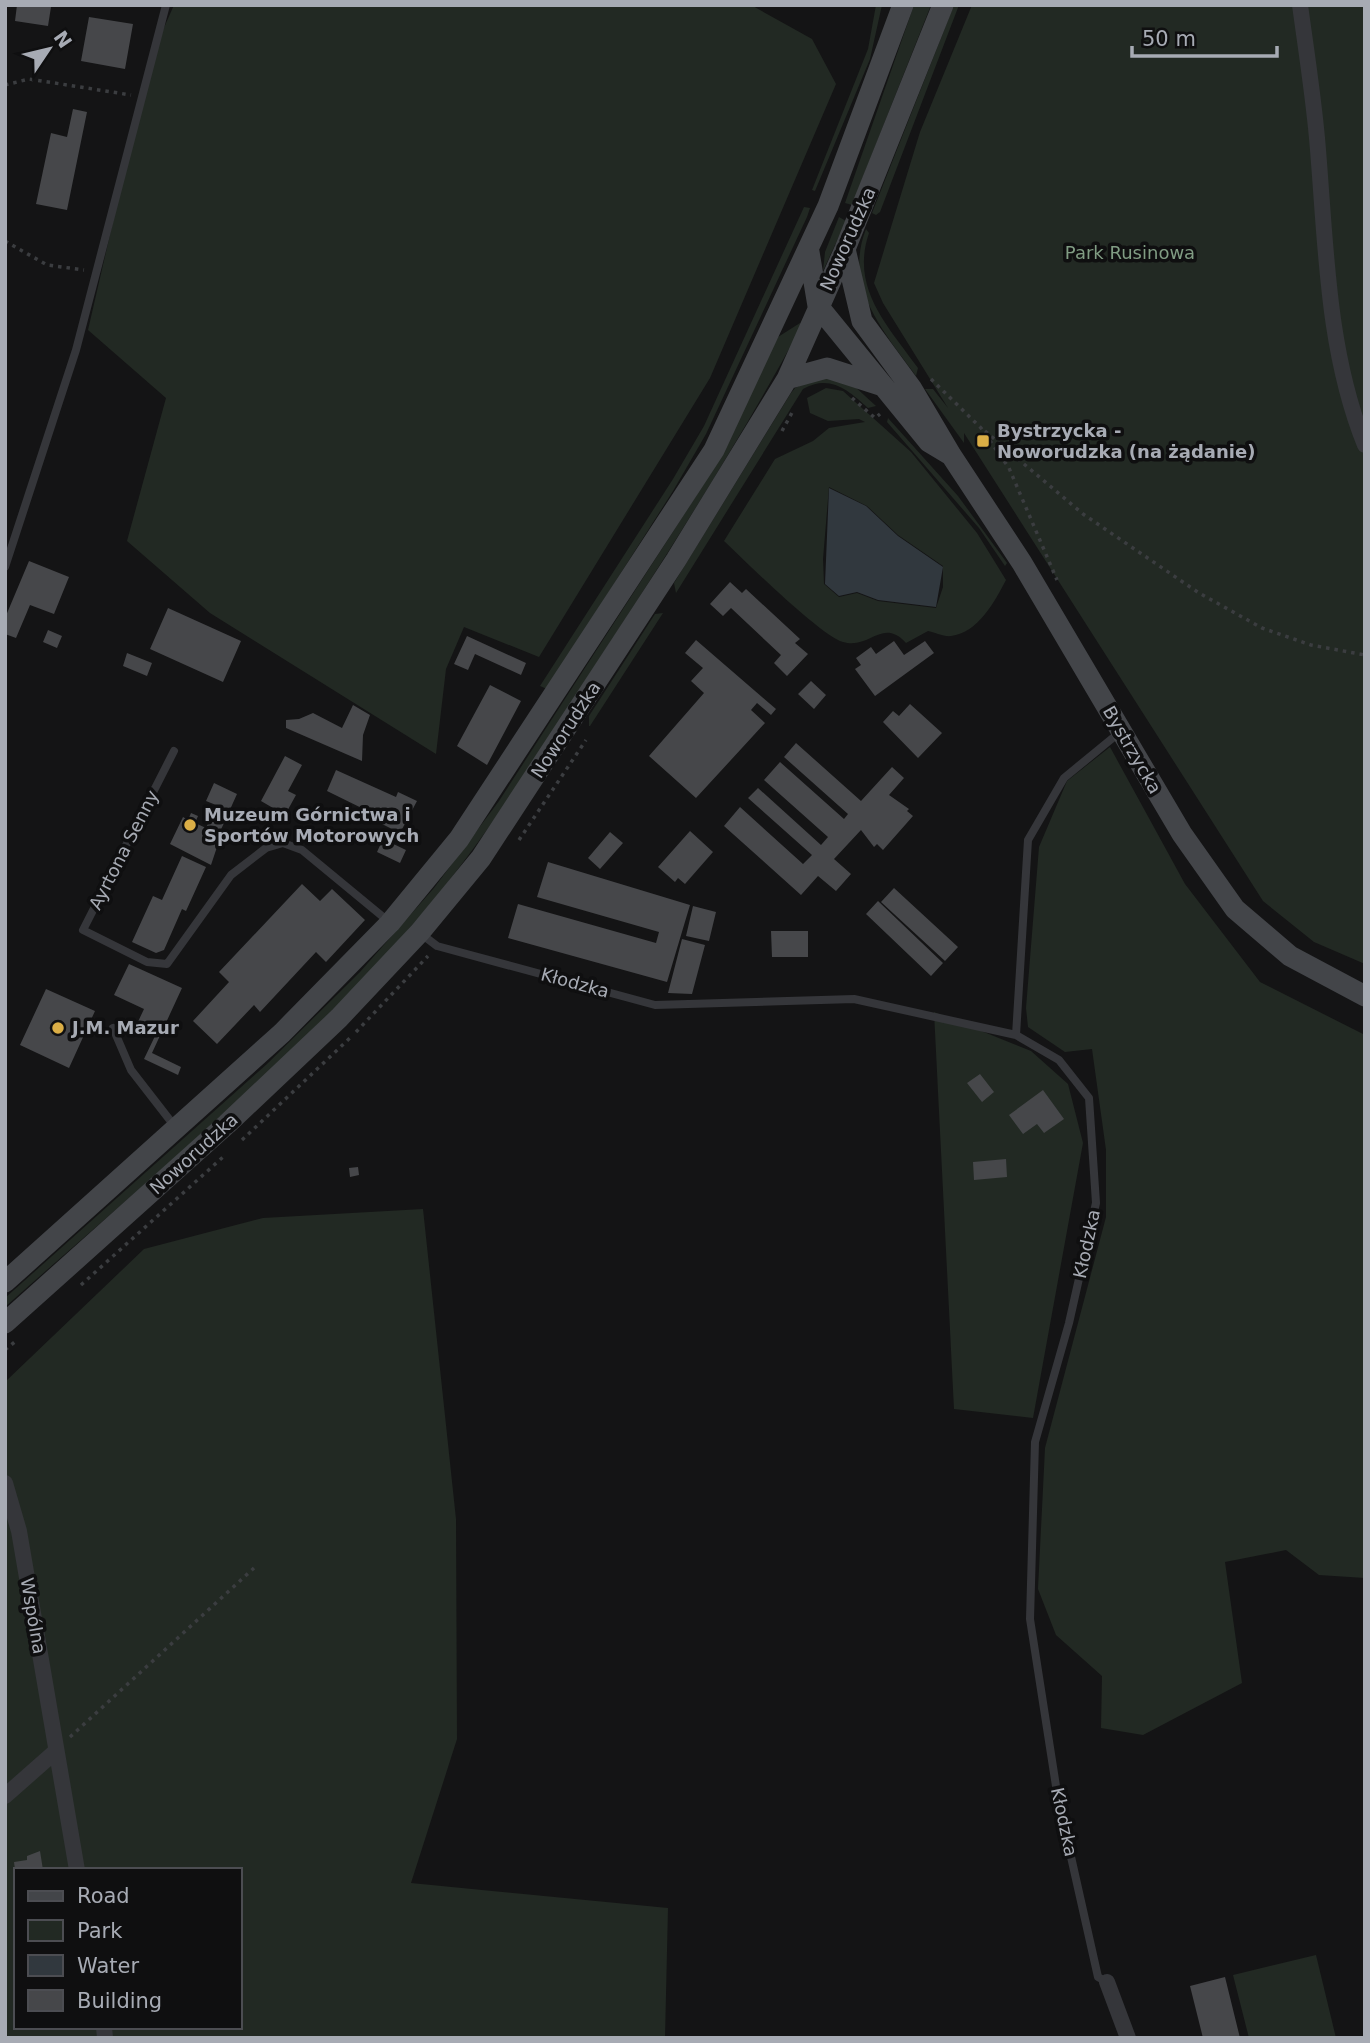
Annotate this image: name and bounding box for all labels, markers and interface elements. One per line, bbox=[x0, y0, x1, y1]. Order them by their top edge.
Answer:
north arrow bbox=[14, 14, 84, 84]
scale bar bbox=[1132, 14, 1277, 58]
text: N bbox=[49, 26, 76, 52]
text: 50 m bbox=[1142, 27, 1196, 51]
street label: Noworudzka bbox=[815, 184, 880, 294]
park label: Park Rusinowa bbox=[1065, 242, 1195, 263]
place label: Bystrzycka - Noworudzka (na żądanie) bbox=[997, 420, 1255, 462]
marker: Bystrzycka - Noworudzka (na żądanie) bbox=[975, 433, 991, 449]
street label: Noworudzka bbox=[527, 677, 605, 782]
street label: Bystrzycka bbox=[1099, 702, 1166, 797]
street label: Ayrtona Senny bbox=[84, 786, 163, 913]
place label: Muzeum Górnictwa i Sportów Motorowych bbox=[204, 804, 419, 846]
marker: Muzeum Górnictwa i Sportów Motorowych bbox=[182, 817, 198, 833]
street label: Kłodzka bbox=[539, 963, 612, 1002]
place label: J.M. Mazur bbox=[70, 1017, 179, 1038]
marker: J.M. Mazur bbox=[50, 1020, 66, 1036]
street label: Noworudzka bbox=[145, 1109, 242, 1199]
street label: Kłodzka bbox=[1069, 1208, 1104, 1280]
street label: Wspólna bbox=[16, 1576, 51, 1656]
street label: Kłodzka bbox=[1047, 1786, 1082, 1858]
legend bbox=[14, 1868, 242, 2029]
text: Road bbox=[77, 1884, 130, 1908]
text: Park bbox=[77, 1919, 123, 1943]
text: Water bbox=[77, 1954, 139, 1978]
text: Building bbox=[77, 1989, 162, 2013]

